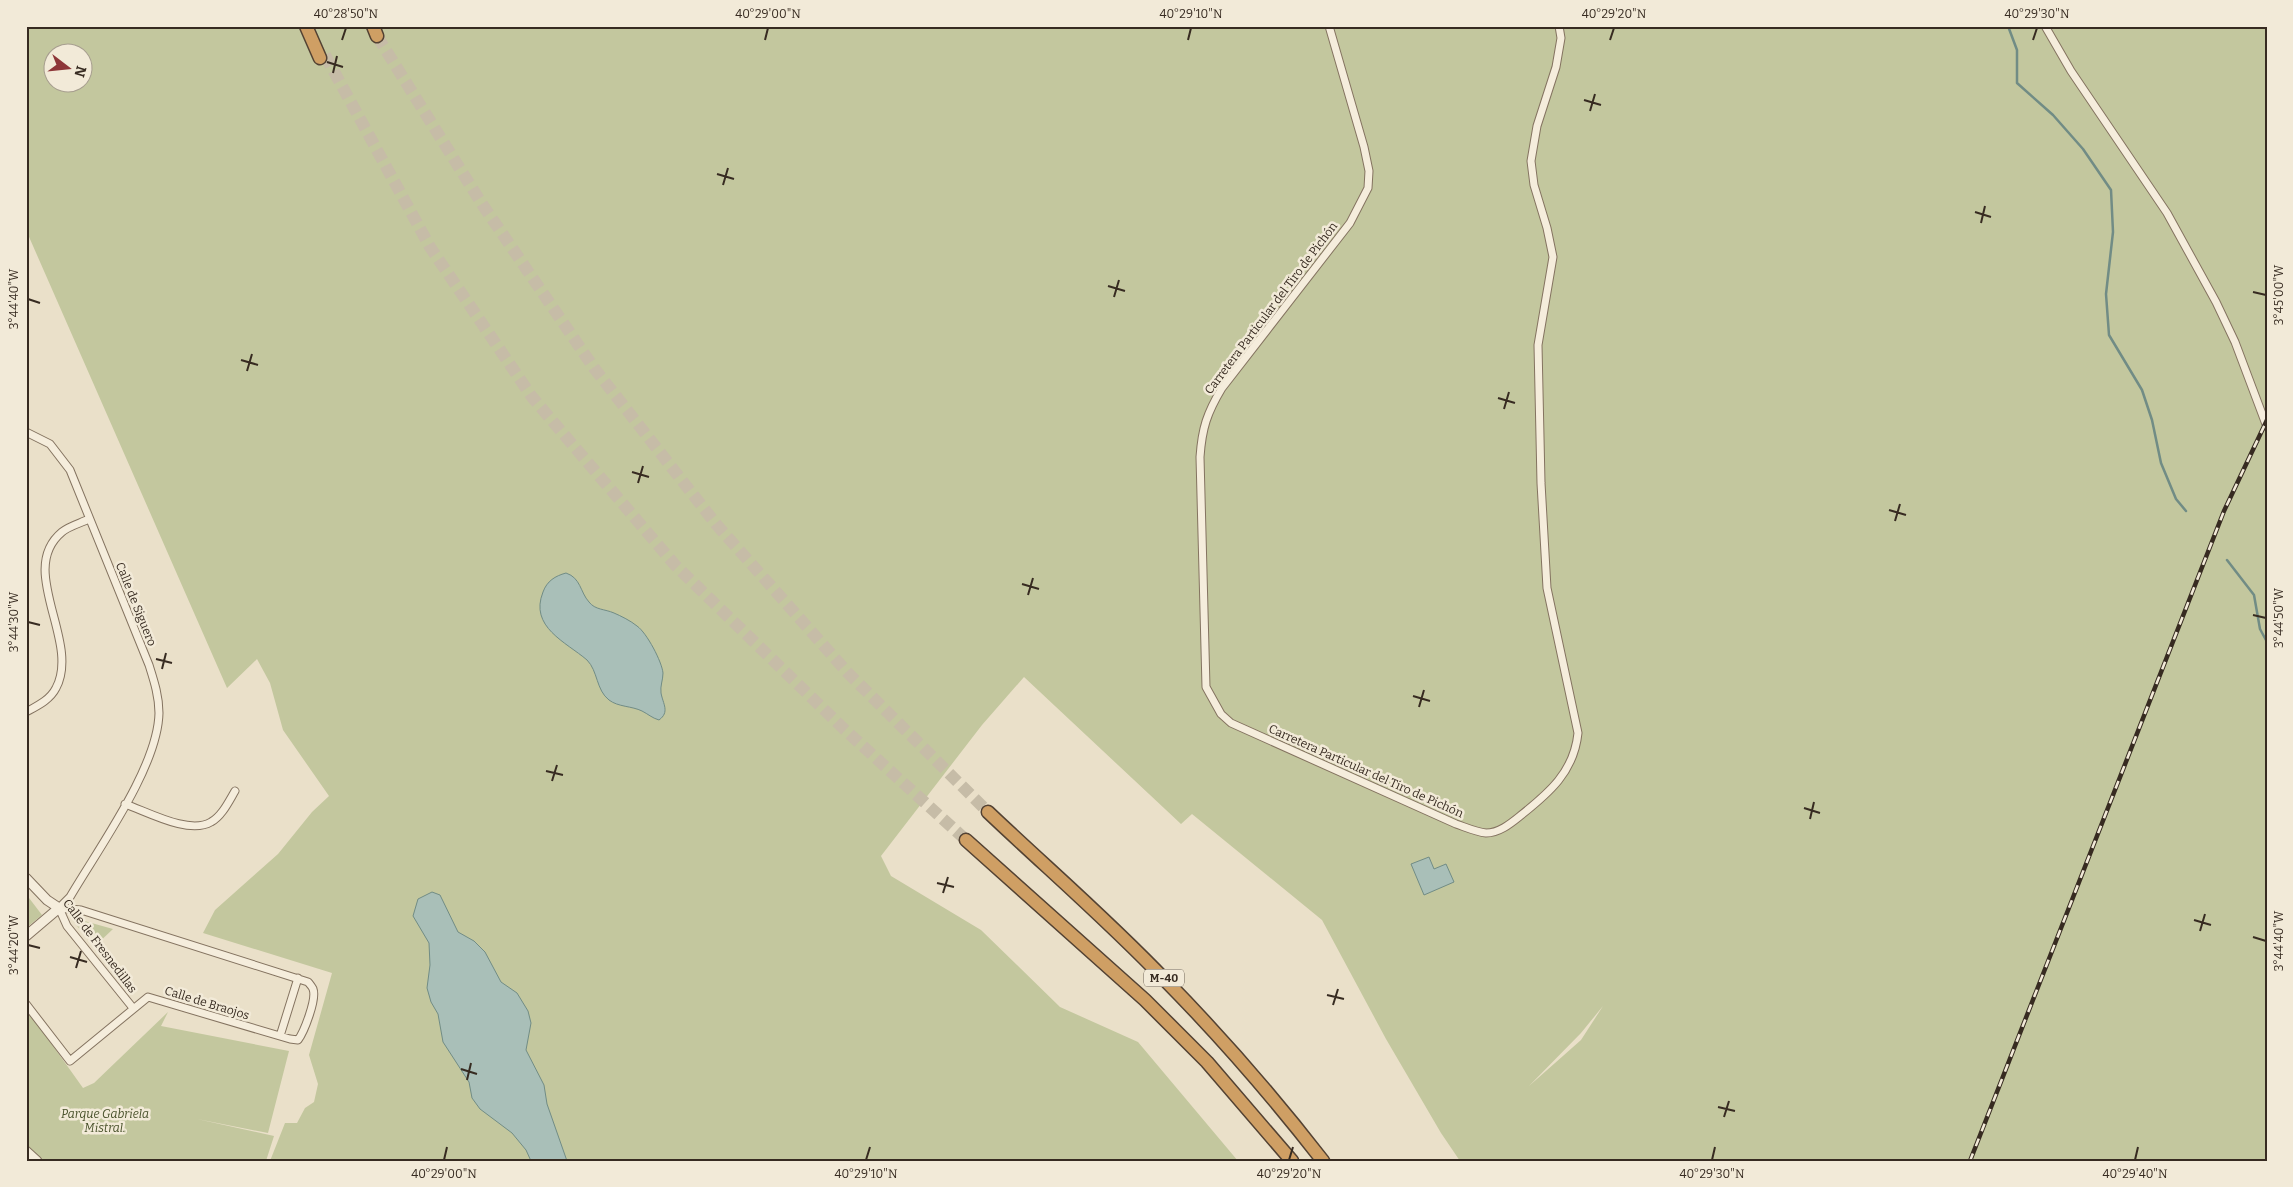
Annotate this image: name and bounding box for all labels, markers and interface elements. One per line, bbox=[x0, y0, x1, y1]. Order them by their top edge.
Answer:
text: 40°28'50"N bbox=[314, 7, 379, 21]
text: 40°29'00"N bbox=[735, 7, 801, 21]
text: 40°29'10"N bbox=[1160, 7, 1223, 21]
text: 40°29'20"N bbox=[1582, 7, 1647, 21]
text: 40°29'30"N bbox=[2005, 7, 2070, 21]
north arrow bbox=[42, 42, 92, 92]
text: N bbox=[70, 64, 90, 79]
street label: Carretera Particular del Tiro de Pichón bbox=[1202, 219, 1341, 397]
text: 3°45'00"W bbox=[2272, 264, 2286, 325]
text: 3°44'40"W bbox=[7, 268, 21, 329]
street label: Calle de Siguero bbox=[113, 560, 159, 648]
text: 3°44'50"W bbox=[2272, 587, 2286, 648]
text: 3°44'30"W bbox=[7, 591, 21, 652]
street label: Carretera Particular del Tiro de Pichón bbox=[1266, 722, 1466, 821]
street label: Calle de Fresnedillas bbox=[60, 896, 140, 996]
text: 3°44'40"W bbox=[2272, 910, 2286, 971]
text: 3°44'20"W bbox=[7, 914, 21, 975]
road number: M-40 bbox=[1144, 970, 1184, 986]
street label: Calle de Braojos bbox=[163, 983, 251, 1023]
park label: Parque Gabriela Mistral. bbox=[61, 1107, 149, 1135]
text: 40°29'00"N bbox=[411, 1167, 477, 1181]
text: 40°29'10"N bbox=[835, 1167, 898, 1181]
text: 40°29'20"N bbox=[1257, 1167, 1322, 1181]
text: 40°29'30"N bbox=[1680, 1167, 1745, 1181]
text: 40°29'40"N bbox=[2103, 1167, 2168, 1181]

